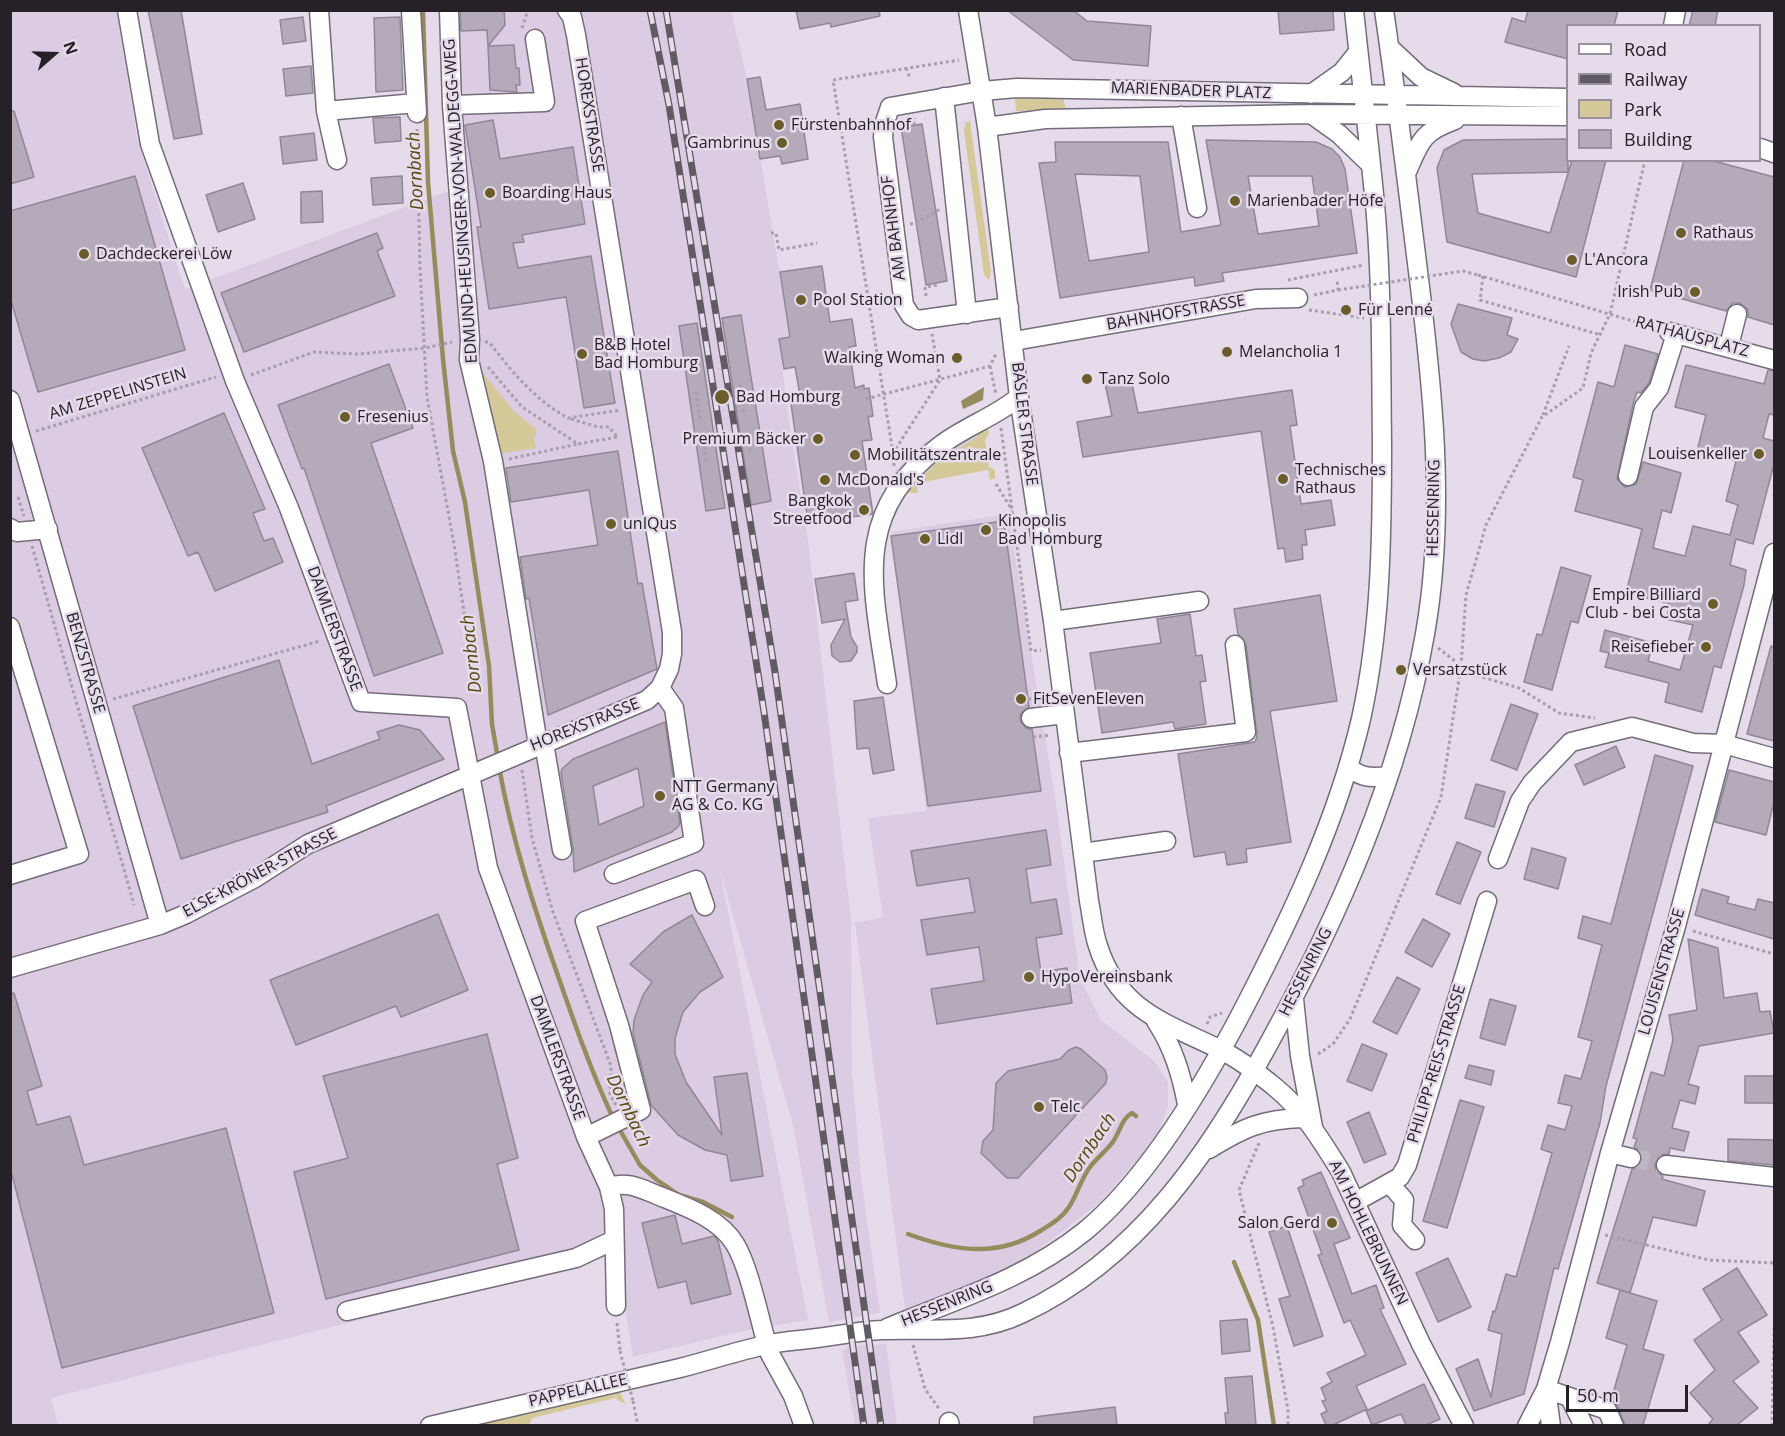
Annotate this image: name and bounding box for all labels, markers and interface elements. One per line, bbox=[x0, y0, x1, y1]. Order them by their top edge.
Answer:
north arrow bbox=[24, 24, 84, 84]
legend bbox=[1566, 24, 1761, 162]
text: Road bbox=[1624, 37, 1667, 61]
text: N bbox=[58, 38, 83, 58]
street label: EDMUND-HEUSINGER-VON-WALDEGG-WEG bbox=[440, 38, 482, 364]
street label: HOREXSTRASSE bbox=[570, 56, 608, 174]
text: Railway bbox=[1624, 67, 1687, 91]
street label: MARIENBADER PLATZ bbox=[1110, 79, 1272, 103]
text: Park bbox=[1624, 97, 1662, 121]
place label: Fürstenbahnhof bbox=[791, 115, 911, 135]
marker: Fürstenbahnhof bbox=[772, 118, 786, 132]
text: Building bbox=[1624, 127, 1692, 151]
water label: Dornbach bbox=[403, 131, 429, 211]
place label: Gambrinus bbox=[687, 133, 770, 153]
marker: Gambrinus bbox=[775, 136, 789, 150]
street label: AM BAHNHOF bbox=[878, 174, 910, 282]
place label: Boarding Haus bbox=[502, 183, 612, 203]
marker: Boarding Haus bbox=[483, 186, 497, 200]
place label: Marienbader Höfe bbox=[1247, 191, 1384, 211]
marker: Marienbader Höfe bbox=[1228, 194, 1242, 208]
place label: Rathaus bbox=[1693, 223, 1754, 243]
marker: Rathaus bbox=[1674, 226, 1688, 240]
place label: Dachdeckerei Löw bbox=[96, 244, 232, 264]
marker: Dachdeckerei Löw bbox=[77, 247, 91, 261]
place label: L'Ancora bbox=[1584, 250, 1649, 270]
marker: L'Ancora bbox=[1565, 253, 1579, 267]
place label: Irish Pub bbox=[1617, 282, 1683, 302]
marker: Irish Pub bbox=[1688, 285, 1702, 299]
place label: Pool Station bbox=[813, 290, 903, 310]
street label: BAHNHOFSTRASSE bbox=[1105, 291, 1247, 335]
marker: Pool Station bbox=[794, 293, 808, 307]
place label: Für Lenné bbox=[1358, 300, 1433, 320]
marker: Für Lenné bbox=[1339, 303, 1353, 317]
street label: RATHAUSPLATZ bbox=[1633, 313, 1751, 361]
place label: B&B Hotel Bad Homburg bbox=[594, 335, 698, 373]
place label: Melancholia 1 bbox=[1239, 342, 1342, 362]
marker: Melancholia 1 bbox=[1220, 345, 1234, 359]
marker: B&B Hotel Bad Homburg bbox=[575, 347, 589, 361]
place label: Walking Woman bbox=[824, 348, 945, 368]
marker: Walking Woman bbox=[950, 351, 964, 365]
street label: BASLER STRASSE bbox=[1007, 361, 1041, 487]
street label: AM ZEPPELINSTEIN bbox=[47, 364, 189, 424]
place label: Tanz Solo bbox=[1099, 369, 1170, 389]
marker: Tanz Solo bbox=[1080, 372, 1094, 386]
place label: Bad Homburg bbox=[736, 387, 840, 407]
marker: Bad Homburg bbox=[713, 388, 731, 406]
place label: Fresenius bbox=[357, 407, 429, 427]
marker: Fresenius bbox=[338, 410, 352, 424]
place label: Premium Bäcker bbox=[682, 429, 806, 449]
marker: Premium Bäcker bbox=[811, 432, 825, 446]
place label: Louisenkeller bbox=[1648, 444, 1747, 464]
place label: Mobilitätszentrale bbox=[867, 445, 1001, 465]
marker: Louisenkeller bbox=[1752, 447, 1766, 461]
marker: Mobilitätszentrale bbox=[848, 448, 862, 462]
street label: HESSENRING bbox=[1424, 459, 1444, 557]
place label: Technisches Rathaus bbox=[1295, 460, 1386, 498]
place label: McDonald's bbox=[837, 470, 924, 490]
marker: Technisches Rathaus bbox=[1276, 472, 1290, 486]
marker: McDonald's bbox=[818, 473, 832, 487]
place label: Bangkok Streetfood bbox=[773, 491, 852, 529]
marker: Bangkok Streetfood bbox=[857, 503, 871, 517]
place label: Kinopolis Bad Homburg bbox=[998, 511, 1102, 549]
place label: unIQus bbox=[623, 514, 677, 534]
marker: unIQus bbox=[604, 517, 618, 531]
marker: Kinopolis Bad Homburg bbox=[979, 523, 993, 537]
place label: Lidl bbox=[937, 529, 963, 549]
marker: Lidl bbox=[918, 532, 932, 546]
street label: DAIMLERSTRASSE bbox=[302, 564, 366, 694]
place label: Empire Billiard Club - bei Costa bbox=[1585, 585, 1701, 623]
marker: Empire Billiard Club - bei Costa bbox=[1706, 597, 1720, 611]
street label: BENZSTRASSE bbox=[61, 610, 109, 716]
water label: Dornbach bbox=[457, 614, 487, 694]
place label: Reisefieber bbox=[1611, 637, 1694, 657]
marker: Reisefieber bbox=[1699, 640, 1713, 654]
place label: Versatzstück bbox=[1413, 660, 1507, 680]
marker: Versatzstück bbox=[1394, 663, 1408, 677]
place label: FitSevenEleven bbox=[1033, 689, 1144, 709]
marker: FitSevenEleven bbox=[1014, 692, 1028, 706]
street label: HOREXSTRASSE bbox=[528, 694, 642, 756]
place label: NTT Germany AG & Co. KG bbox=[672, 777, 775, 815]
marker: NTT Germany AG & Co. KG bbox=[653, 789, 667, 803]
street label: ELSE-KRÖNER-STRASSE bbox=[179, 824, 341, 922]
street label: LOUISENSTRASSE bbox=[1635, 907, 1689, 1037]
street label: HESSENRING bbox=[1275, 924, 1337, 1020]
place label: HypoVereinsbank bbox=[1041, 967, 1173, 987]
marker: HypoVereinsbank bbox=[1022, 970, 1036, 984]
street label: PHILIPP-REIS-STRASSE bbox=[1404, 983, 1470, 1145]
street label: DAIMLERSTRASSE bbox=[525, 993, 589, 1123]
water label: Dornbach bbox=[601, 1071, 655, 1151]
place label: Telc bbox=[1051, 1097, 1080, 1117]
marker: Telc bbox=[1032, 1100, 1046, 1114]
water label: Dornbach bbox=[1059, 1109, 1121, 1187]
street label: AM HOHLEBRUNNEN bbox=[1325, 1157, 1411, 1309]
place label: Salon Gerd bbox=[1238, 1213, 1320, 1233]
marker: Salon Gerd bbox=[1325, 1216, 1339, 1230]
street label: HESSENRING bbox=[898, 1277, 996, 1331]
street label: PAPPELALLEE bbox=[527, 1370, 629, 1412]
scale bar bbox=[1569, 1373, 1690, 1411]
text: 50 m bbox=[1577, 1383, 1619, 1407]

